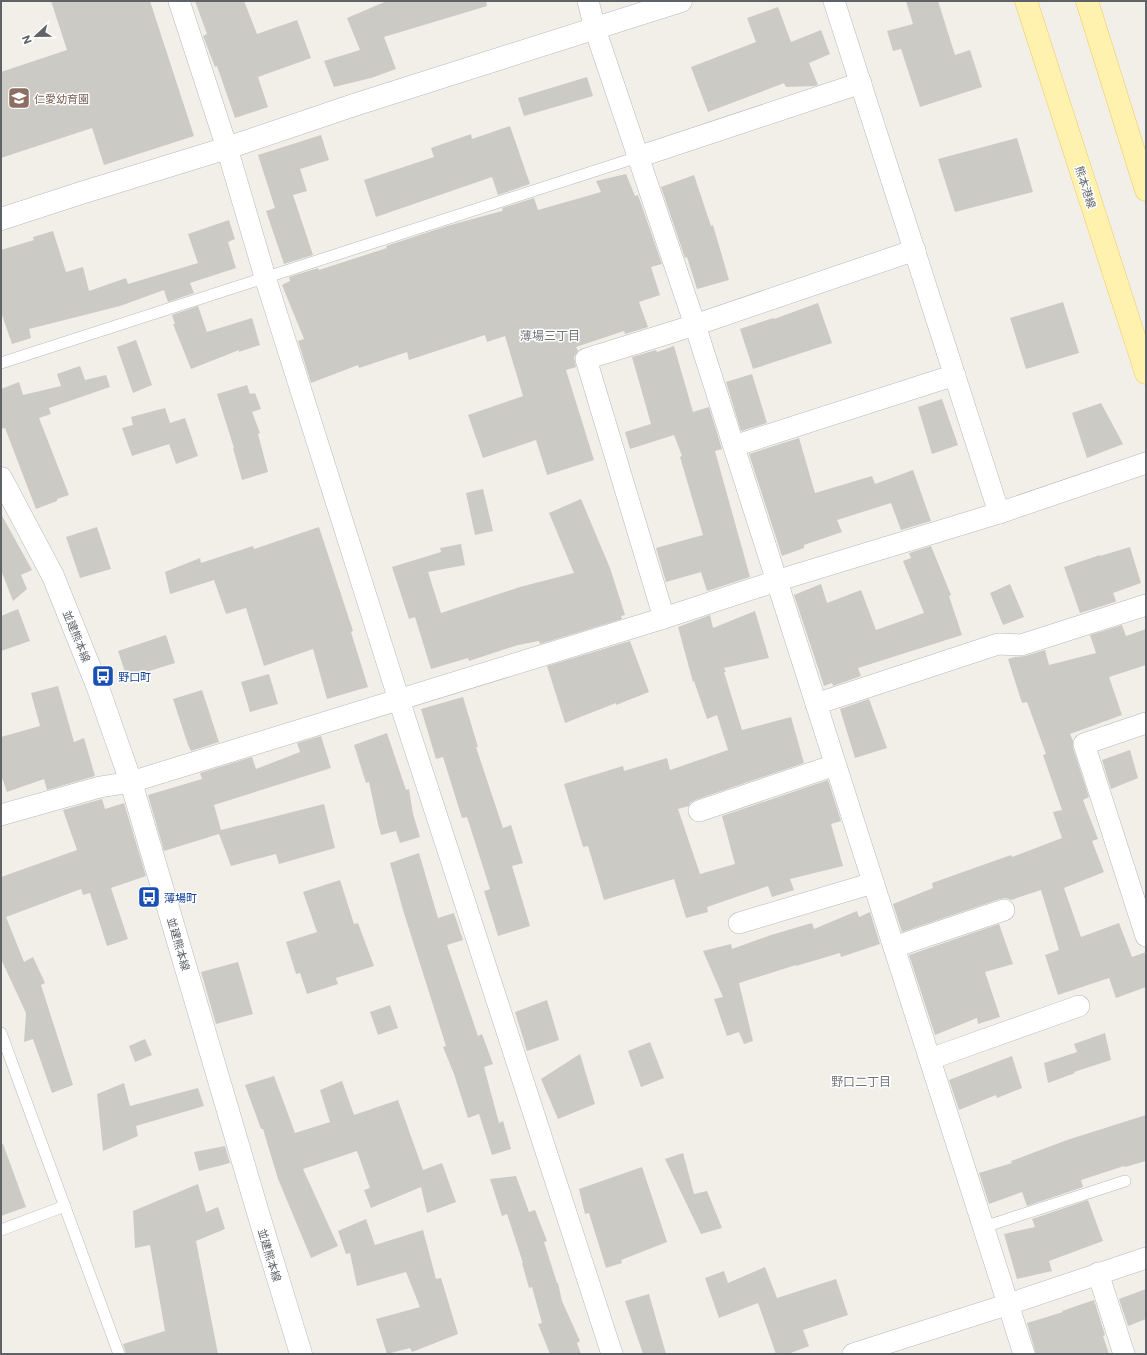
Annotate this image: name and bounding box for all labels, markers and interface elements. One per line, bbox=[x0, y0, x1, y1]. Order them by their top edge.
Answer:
north arrow bbox=[16, 16, 56, 56]
text: N bbox=[19, 34, 34, 46]
school or university icon: 仁愛幼育園 bbox=[6, 85, 32, 111]
place label: 仁愛幼育園 bbox=[34, 92, 89, 105]
street label: 熊本港線 bbox=[1073, 164, 1099, 210]
district label: 薄場三丁目 bbox=[520, 328, 580, 342]
street label: 並建熊本線 bbox=[61, 608, 93, 664]
bus stop icon: 野口町 bbox=[90, 663, 116, 689]
place label: 野口町 bbox=[118, 670, 151, 683]
bus stop icon: 薄場町 bbox=[136, 884, 162, 910]
place label: 薄場町 bbox=[164, 891, 197, 904]
street label: 並建熊本線 bbox=[165, 916, 193, 972]
district label: 野口二丁目 bbox=[831, 1074, 891, 1088]
street label: 並建熊本線 bbox=[256, 1227, 284, 1283]

